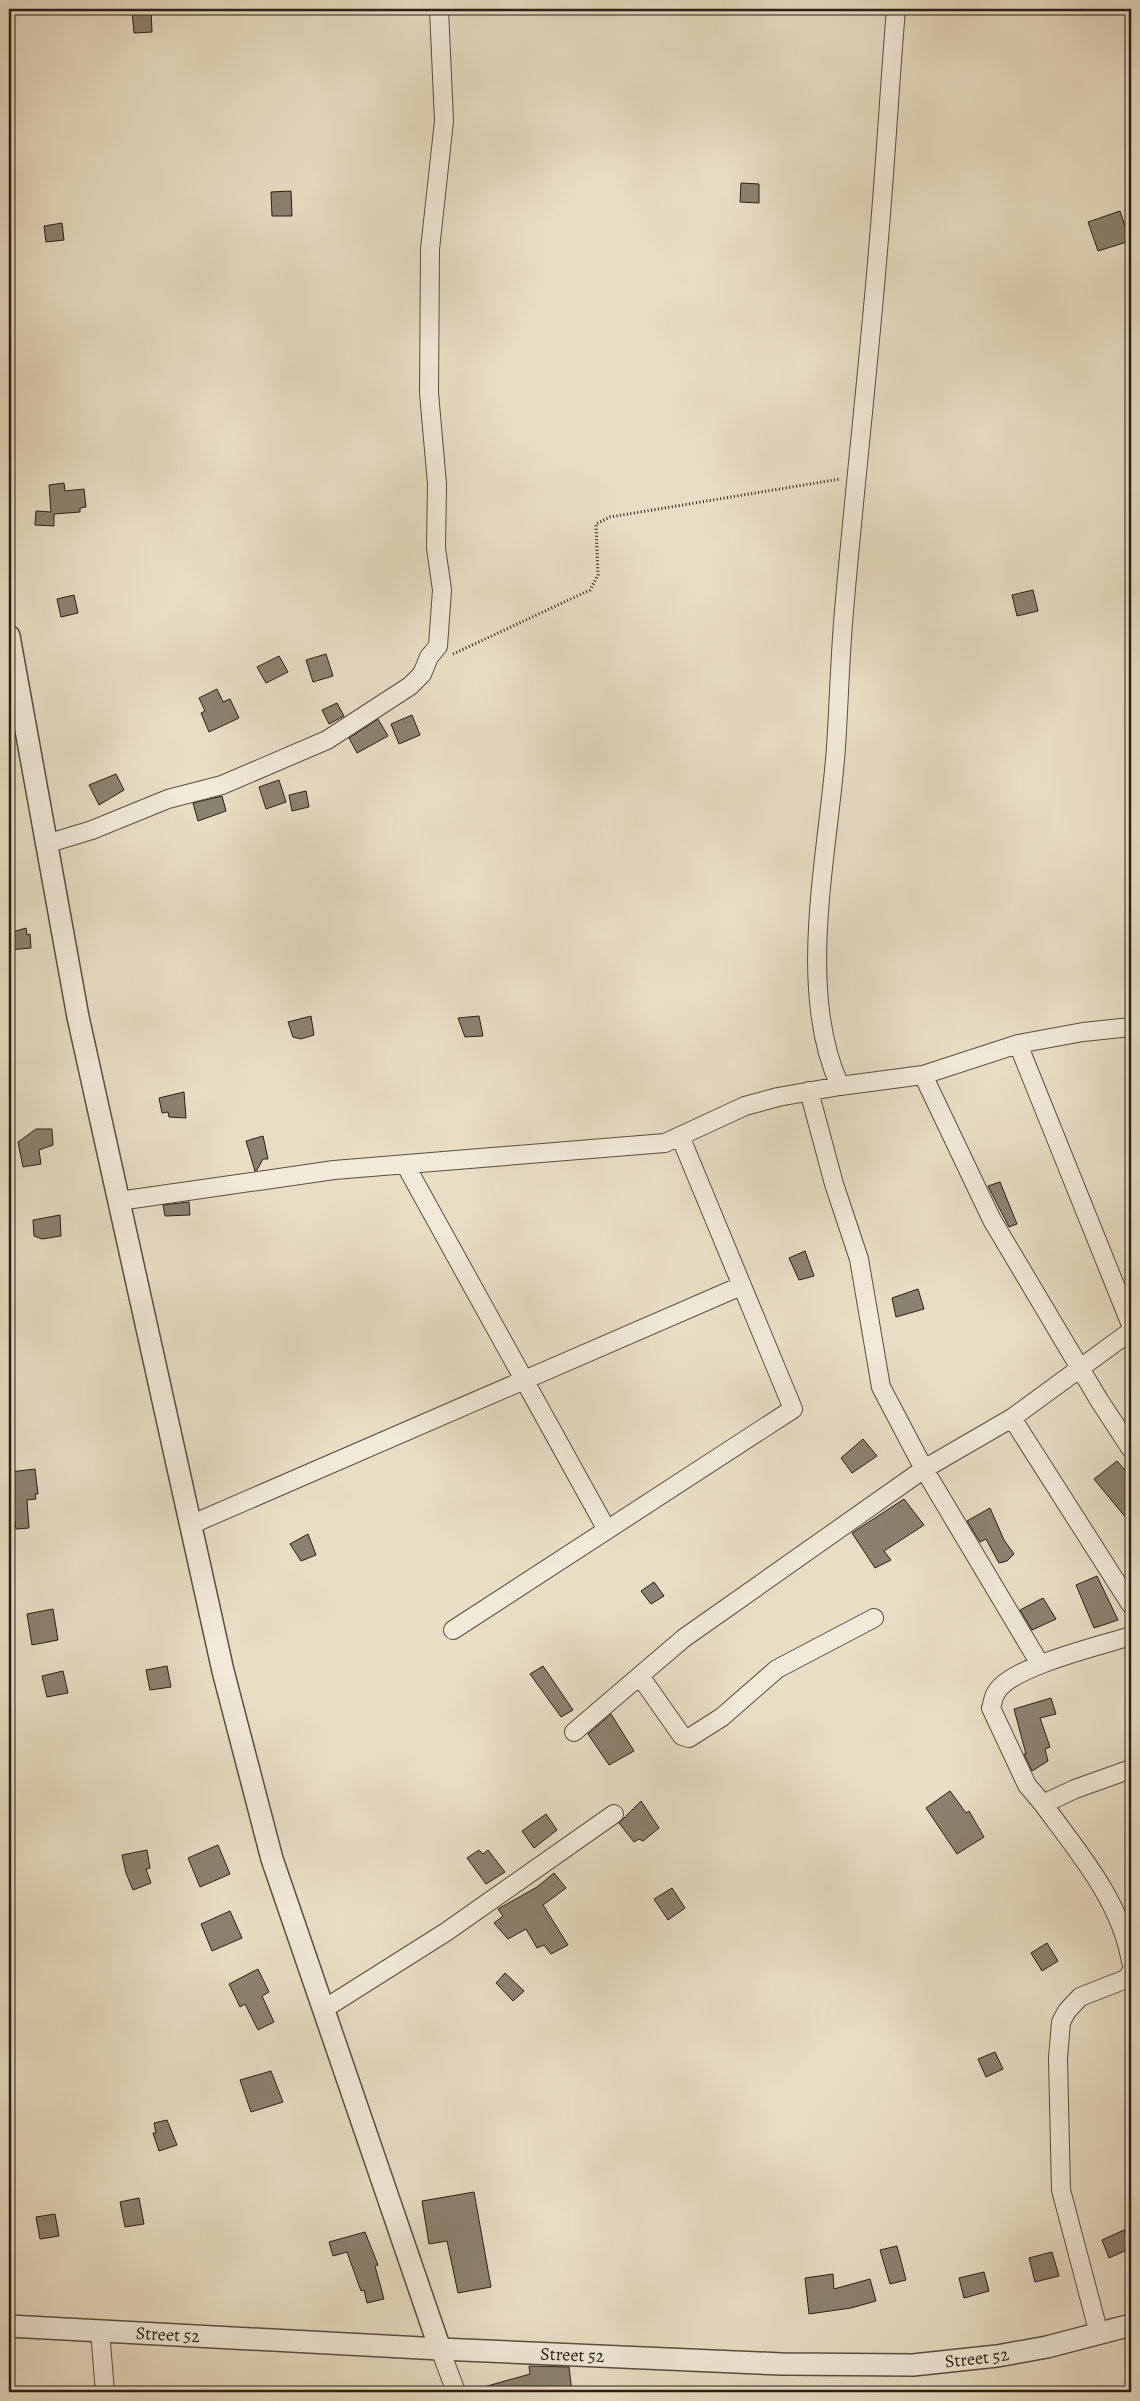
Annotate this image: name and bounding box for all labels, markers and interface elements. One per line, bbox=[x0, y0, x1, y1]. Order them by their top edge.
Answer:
street label: Street 52 bbox=[135, 2321, 201, 2348]
street label: Street 52 bbox=[540, 2341, 605, 2368]
street label: Street 52 bbox=[943, 2342, 1011, 2374]

